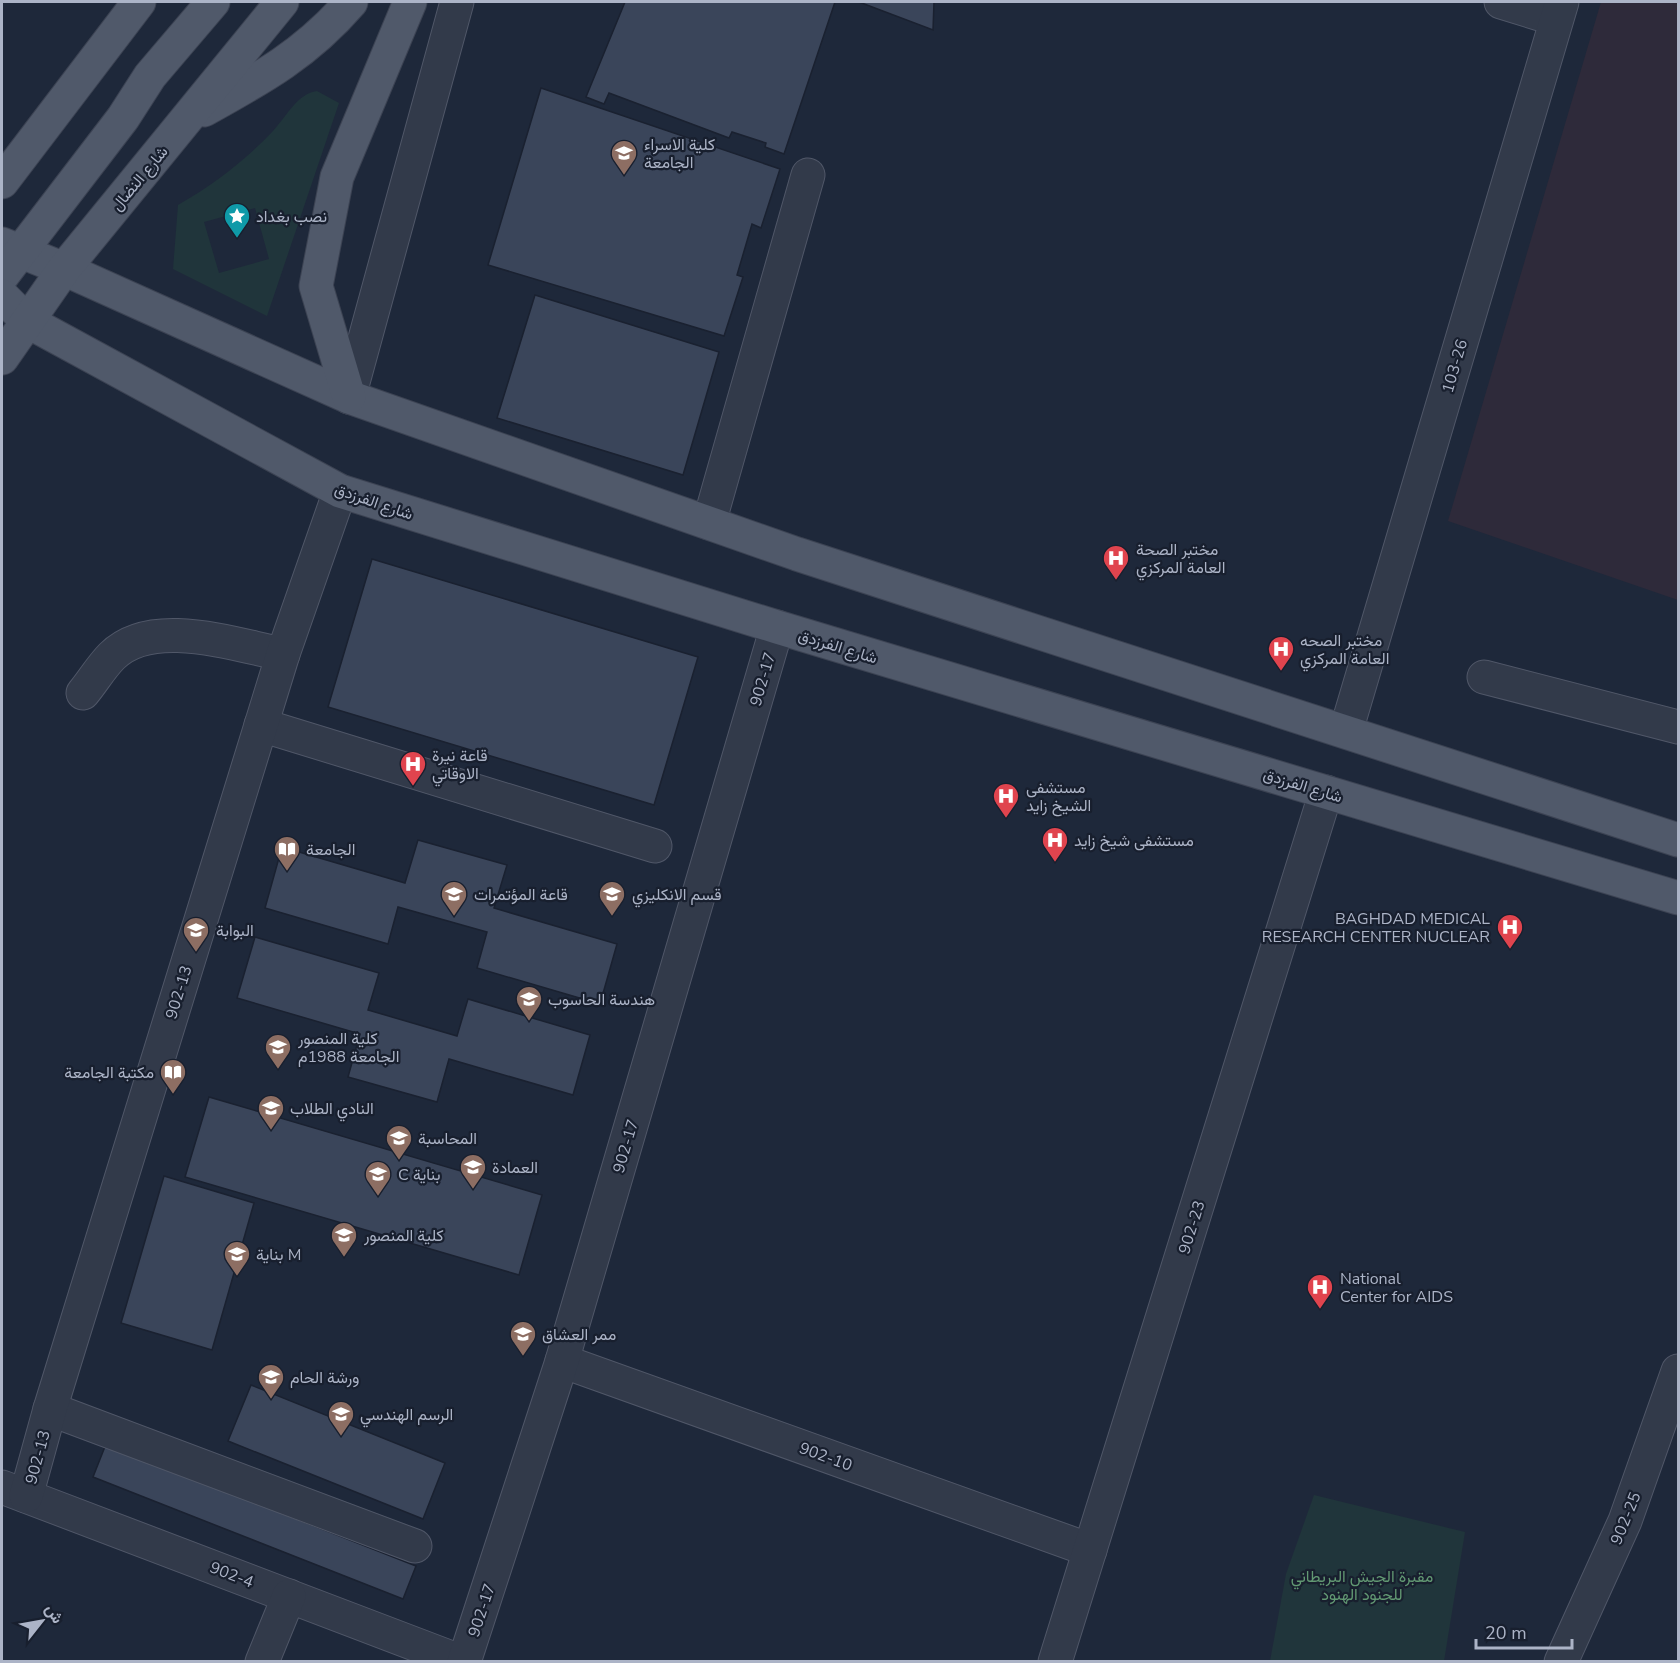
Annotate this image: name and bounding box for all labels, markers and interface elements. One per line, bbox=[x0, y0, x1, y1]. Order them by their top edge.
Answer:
place label: كلية الاسراء الجامعة bbox=[644, 134, 715, 174]
school or university icon: كلية الاسراء الجامعة bbox=[609, 138, 639, 176]
street label: شارع النضال bbox=[106, 142, 173, 216]
place icon: نصب بغداد bbox=[222, 201, 252, 239]
place label: نصب بغداد bbox=[256, 206, 327, 228]
street label: 103-26 bbox=[1437, 337, 1473, 396]
street label: شارع الفرزدق bbox=[332, 478, 416, 526]
place label: مختبر الصحة العامة المركزي bbox=[1136, 539, 1225, 581]
hospital icon: مختبر الصحة العامة المركزي bbox=[1101, 543, 1131, 581]
street label: شارع الفرزدق bbox=[796, 625, 880, 669]
place label: مختبر الصحه العامة المركزي bbox=[1300, 630, 1389, 672]
hospital icon: مختبر الصحه العامة المركزي bbox=[1266, 634, 1296, 672]
street label: 902-17 bbox=[745, 650, 781, 709]
place label: قاعة نيرة الاوقاتي bbox=[432, 745, 488, 787]
hospital icon: قاعة نيرة الاوقاتي bbox=[398, 749, 428, 787]
street label: شارع الفرزدق bbox=[1261, 764, 1345, 808]
place label: مستشفى الشيخ زايد bbox=[1026, 777, 1091, 817]
hospital icon: مستشفى الشيخ زايد bbox=[991, 781, 1021, 819]
hospital icon: مستشفى شيخ زايد bbox=[1040, 825, 1070, 863]
place label: مستشفى شيخ زايد bbox=[1074, 830, 1194, 852]
library icon: الجامعة bbox=[272, 834, 302, 872]
place label: الجامعة bbox=[306, 839, 355, 861]
school or university icon: قاعة المؤتمرات bbox=[439, 879, 469, 917]
school or university icon: قسم الانكليزي bbox=[597, 879, 627, 917]
place label: قاعة المؤتمرات bbox=[474, 884, 568, 906]
place label: قسم الانكليزي bbox=[632, 884, 722, 908]
place label: BAGHDAD MEDICAL RESEARCH CENTER NUCLEAR bbox=[1262, 908, 1490, 948]
hospital icon: BAGHDAD MEDICAL RESEARCH CENTER NUCLEAR bbox=[1495, 912, 1525, 950]
school or university icon: البوابة bbox=[181, 915, 211, 953]
place label: البوابة bbox=[216, 920, 254, 942]
street label: 902-13 bbox=[160, 963, 197, 1022]
school or university icon: هندسة الحاسوب bbox=[514, 984, 544, 1022]
place label: هندسة الحاسوب bbox=[548, 989, 655, 1011]
place label: كلية المنصور الجامعة 1988م bbox=[297, 1028, 399, 1068]
school or university icon: كلية المنصور الجامعة 1988م bbox=[263, 1032, 293, 1070]
library icon: مكتبة الجامعة bbox=[158, 1057, 188, 1095]
place label: مكتبة الجامعة bbox=[64, 1062, 154, 1084]
school or university icon: النادي الطلاب bbox=[256, 1093, 286, 1131]
place label: النادي الطلاب bbox=[290, 1098, 374, 1122]
street label: 902-17 bbox=[608, 1117, 644, 1176]
school or university icon: المحاسبة bbox=[384, 1123, 414, 1161]
place label: المحاسبة bbox=[418, 1128, 477, 1150]
school or university icon: العمادة bbox=[458, 1152, 488, 1190]
place label: العمادة bbox=[492, 1157, 538, 1179]
school or university icon: C بناية bbox=[363, 1159, 393, 1197]
place label: C بناية bbox=[398, 1164, 440, 1186]
street label: 902-23 bbox=[1173, 1198, 1210, 1257]
school or university icon: كلية المنصور bbox=[329, 1220, 359, 1258]
place label: كلية المنصور bbox=[363, 1225, 444, 1247]
school or university icon: بناية M bbox=[222, 1239, 252, 1277]
place label: بناية M bbox=[256, 1244, 301, 1266]
place label: National Center for AIDS bbox=[1340, 1268, 1453, 1308]
hospital icon: National Center for AIDS bbox=[1305, 1272, 1335, 1310]
school or university icon: ممر العشاق bbox=[508, 1319, 538, 1357]
place label: ممر العشاق bbox=[542, 1324, 616, 1346]
school or university icon: ورشة الحام bbox=[256, 1362, 286, 1400]
place label: ورشة الحام bbox=[290, 1367, 359, 1389]
school or university icon: الرسم الهندسي bbox=[326, 1399, 356, 1437]
place label: الرسم الهندسي bbox=[360, 1404, 453, 1428]
street label: 902-13 bbox=[20, 1428, 56, 1487]
street label: 902-10 bbox=[796, 1437, 855, 1477]
street label: 902-25 bbox=[1605, 1489, 1646, 1548]
street label: 902-4 bbox=[207, 1557, 257, 1593]
park label: مقبرة الجيش البريطاني للجنود الهنود bbox=[1291, 1566, 1433, 1606]
street label: 902-17 bbox=[463, 1581, 501, 1640]
north arrow bbox=[12, 1591, 72, 1651]
text: ش bbox=[40, 1600, 68, 1628]
scale bar bbox=[1476, 1612, 1572, 1650]
text: 20 m bbox=[1485, 1621, 1527, 1645]

